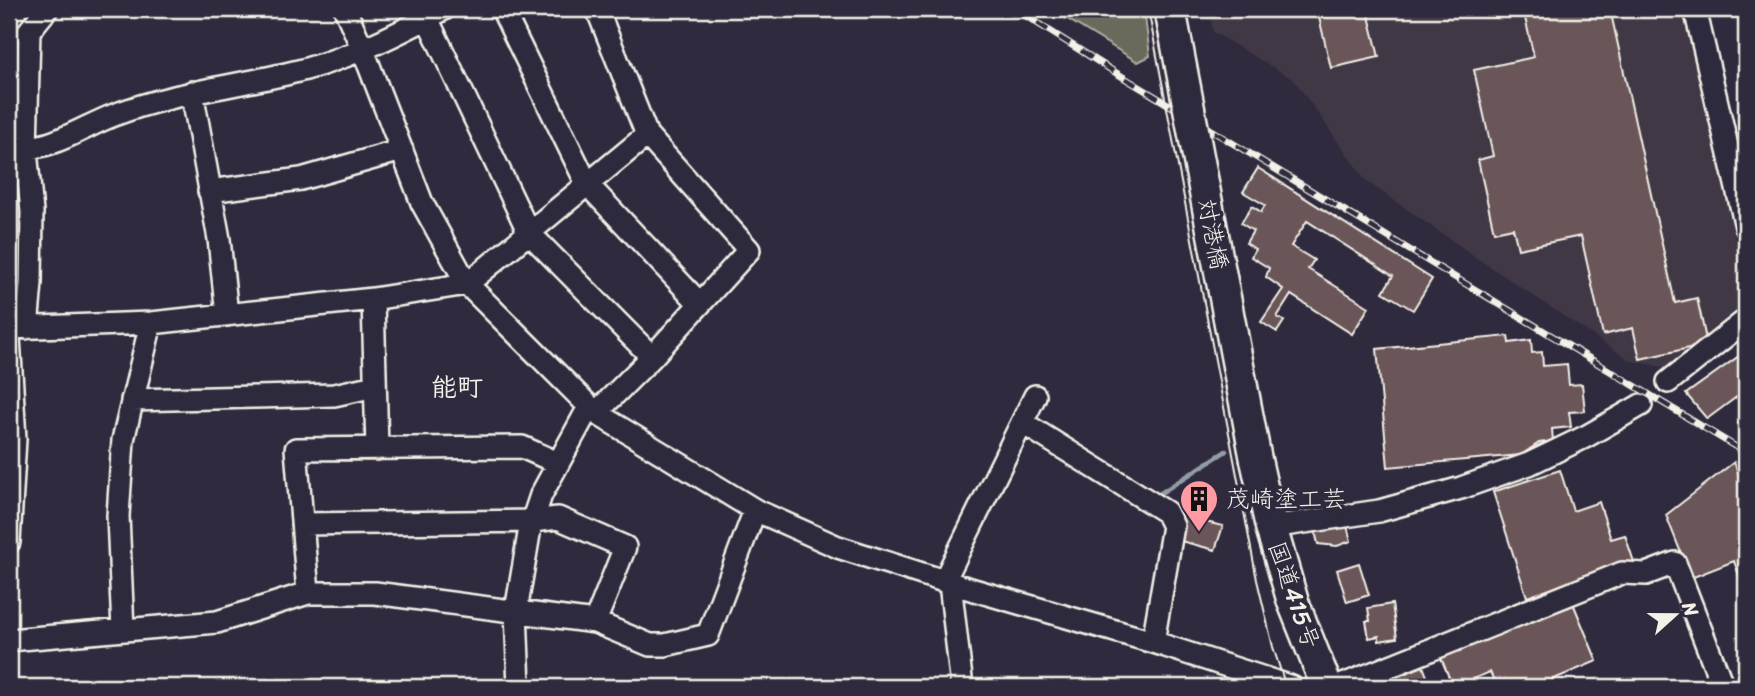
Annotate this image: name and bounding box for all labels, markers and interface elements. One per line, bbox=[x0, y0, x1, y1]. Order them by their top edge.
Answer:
street label: 対港橋 bbox=[1186, 195, 1240, 273]
district label: 能町 bbox=[431, 364, 483, 410]
building icon: 茂崎塗工芸 bbox=[1178, 478, 1220, 533]
place label: 茂崎塗工芸 bbox=[1226, 478, 1346, 520]
street label: 国道415号 bbox=[1256, 535, 1332, 655]
north arrow bbox=[1640, 580, 1710, 650]
text: N bbox=[1672, 596, 1708, 622]

